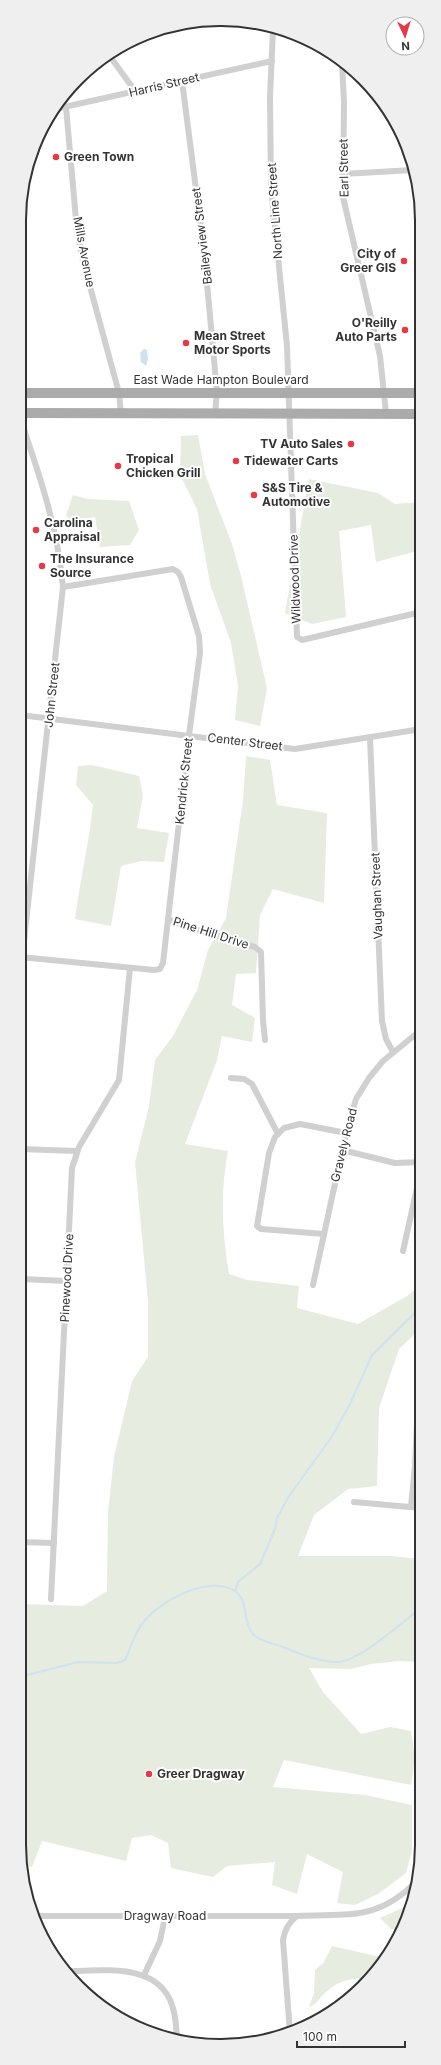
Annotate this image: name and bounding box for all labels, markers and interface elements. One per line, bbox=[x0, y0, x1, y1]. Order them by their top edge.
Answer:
north arrow bbox=[385, 16, 425, 56]
text: N bbox=[401, 39, 410, 53]
street label: Harris Street bbox=[127, 69, 200, 100]
street label: Earl Street bbox=[335, 138, 352, 198]
place label: Green Town bbox=[64, 149, 134, 164]
marker: Green Town bbox=[51, 152, 61, 162]
street label: North Line Street bbox=[264, 162, 285, 260]
street label: Baileyview Street bbox=[188, 187, 215, 285]
street label: Mills Avenue bbox=[70, 215, 99, 288]
place label: City of Greer GIS bbox=[340, 246, 396, 275]
marker: City of Greer GIS bbox=[399, 256, 409, 266]
place label: O'Reilly Auto Parts bbox=[335, 315, 398, 344]
marker: O'Reilly Auto Parts bbox=[400, 325, 410, 335]
place label: Mean Street Motor Sports bbox=[194, 328, 271, 357]
marker: Mean Street Motor Sports bbox=[181, 338, 191, 348]
street label: East Wade Hampton Boulevard bbox=[133, 372, 309, 387]
place label: TV Auto Sales bbox=[260, 436, 343, 451]
marker: TV Auto Sales bbox=[346, 439, 356, 449]
place label: Tropical Chicken Grill bbox=[126, 451, 201, 480]
place label: Tidewater Carts bbox=[244, 453, 338, 468]
marker: Tidewater Carts bbox=[231, 456, 241, 466]
marker: Tropical Chicken Grill bbox=[113, 461, 123, 471]
place label: S&S Tire & Automotive bbox=[262, 480, 330, 509]
marker: S&S Tire & Automotive bbox=[249, 490, 259, 500]
place label: Carolina Appraisal bbox=[44, 515, 100, 544]
marker: Carolina Appraisal bbox=[31, 525, 41, 535]
street label: Wildwood Drive bbox=[285, 534, 304, 624]
place label: The Insurance Source bbox=[50, 551, 134, 580]
marker: The Insurance Source bbox=[37, 561, 47, 571]
street label: John Street bbox=[41, 662, 62, 728]
street label: Center Street bbox=[207, 729, 283, 754]
street label: Kendrick Street bbox=[171, 737, 196, 825]
street label: Vaughan Street bbox=[367, 852, 386, 940]
street label: Pine Hill Drive bbox=[171, 913, 251, 952]
street label: Gravely Road bbox=[327, 1106, 360, 1183]
street label: Pinewood Drive bbox=[57, 1233, 76, 1323]
place label: Greer Dragway bbox=[157, 1766, 245, 1781]
marker: Greer Dragway bbox=[144, 1769, 154, 1779]
street label: Dragway Road bbox=[124, 1908, 206, 1923]
scale bar bbox=[297, 2023, 405, 2049]
text: 100 m bbox=[303, 2029, 337, 2044]

